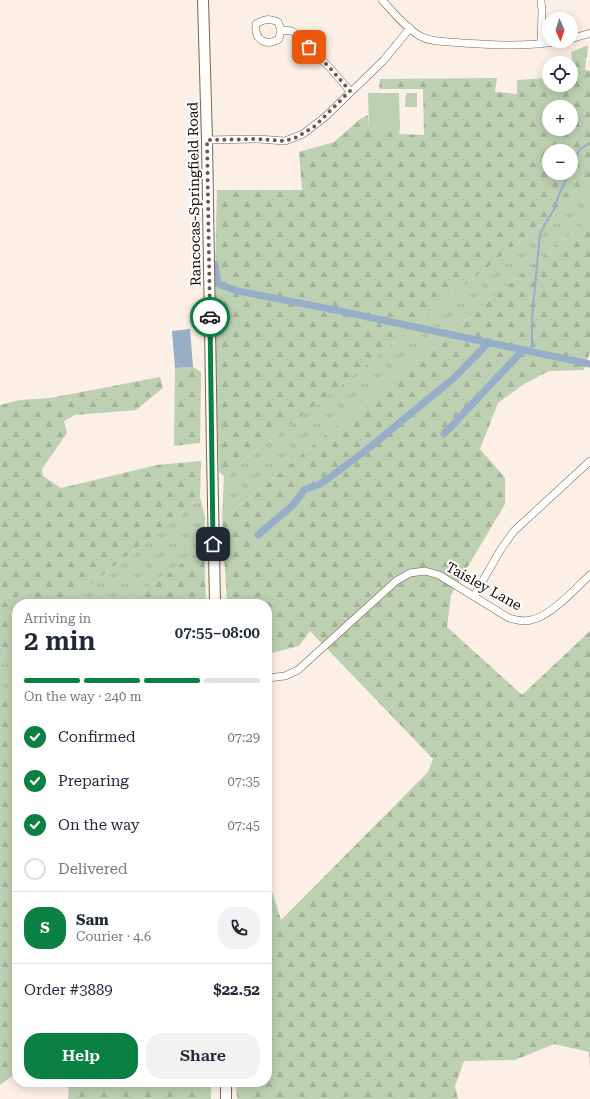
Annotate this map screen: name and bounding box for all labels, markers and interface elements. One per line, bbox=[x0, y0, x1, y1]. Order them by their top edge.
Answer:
north arrow bbox=[542, 12, 578, 48]
map controls bbox=[542, 12, 578, 180]
pin bbox=[292, 30, 326, 64]
icon: bag bbox=[298, 36, 320, 58]
button: locate bbox=[542, 56, 578, 92]
button: + bbox=[542, 100, 578, 136]
street label: Rancocas-Springfield Road bbox=[184, 102, 204, 286]
button: − bbox=[542, 144, 578, 180]
courier bbox=[190, 297, 230, 337]
icon: car bbox=[199, 306, 221, 328]
pin bbox=[196, 527, 230, 561]
icon: home bbox=[202, 533, 224, 555]
street label: Taisley Lane bbox=[443, 559, 525, 614]
text: Arriving in bbox=[24, 611, 91, 626]
text: 07:55–08:00 bbox=[175, 624, 260, 642]
text: 2 min bbox=[24, 626, 96, 656]
text: On the way · 240 m bbox=[24, 689, 141, 704]
icon: check bbox=[24, 726, 46, 748]
text: Confirmed bbox=[58, 728, 136, 746]
text: 07:29 bbox=[228, 730, 260, 745]
icon: check bbox=[24, 770, 46, 792]
text: Preparing bbox=[58, 772, 129, 790]
text: 07:35 bbox=[228, 774, 260, 789]
icon: check bbox=[24, 814, 46, 836]
text: On the way bbox=[58, 816, 140, 834]
text: 07:45 bbox=[228, 818, 260, 833]
text: Delivered bbox=[58, 860, 128, 878]
button: phone bbox=[218, 907, 260, 949]
text: Sam bbox=[76, 911, 109, 929]
text: S bbox=[40, 919, 50, 937]
text: Courier · 4.6 bbox=[76, 929, 151, 944]
text: Order #3889 bbox=[24, 981, 113, 999]
text: $22.52 bbox=[213, 981, 260, 999]
button: Help bbox=[24, 1033, 138, 1079]
button: Share bbox=[146, 1033, 260, 1079]

